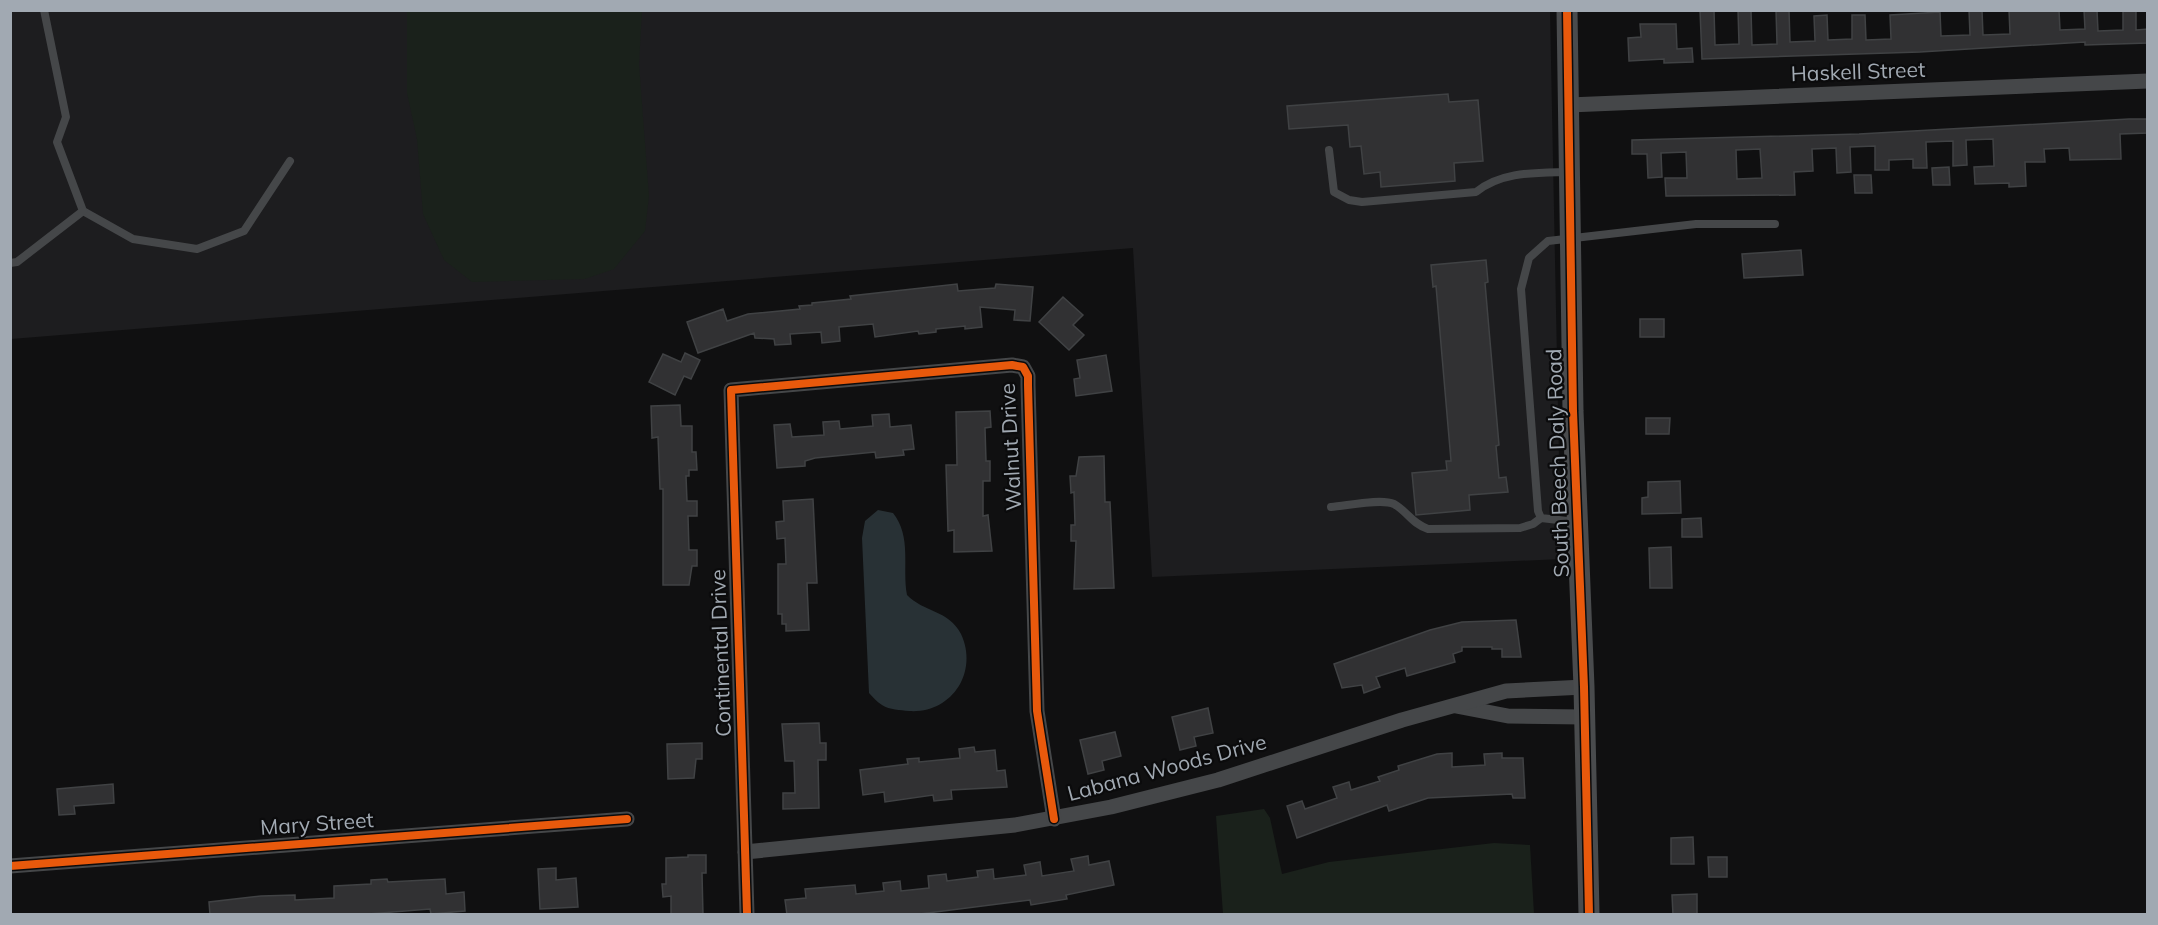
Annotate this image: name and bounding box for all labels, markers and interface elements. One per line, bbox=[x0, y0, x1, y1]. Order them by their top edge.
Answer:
street label: Haskell Street bbox=[1790, 56, 1926, 86]
street label: South Beech Daly Road bbox=[1540, 348, 1574, 578]
street label: Walnut Drive bbox=[994, 383, 1026, 512]
street label: Continental Drive bbox=[704, 569, 736, 737]
street label: Labana Woods Drive bbox=[1064, 728, 1269, 806]
street label: Mary Street bbox=[259, 806, 374, 840]

